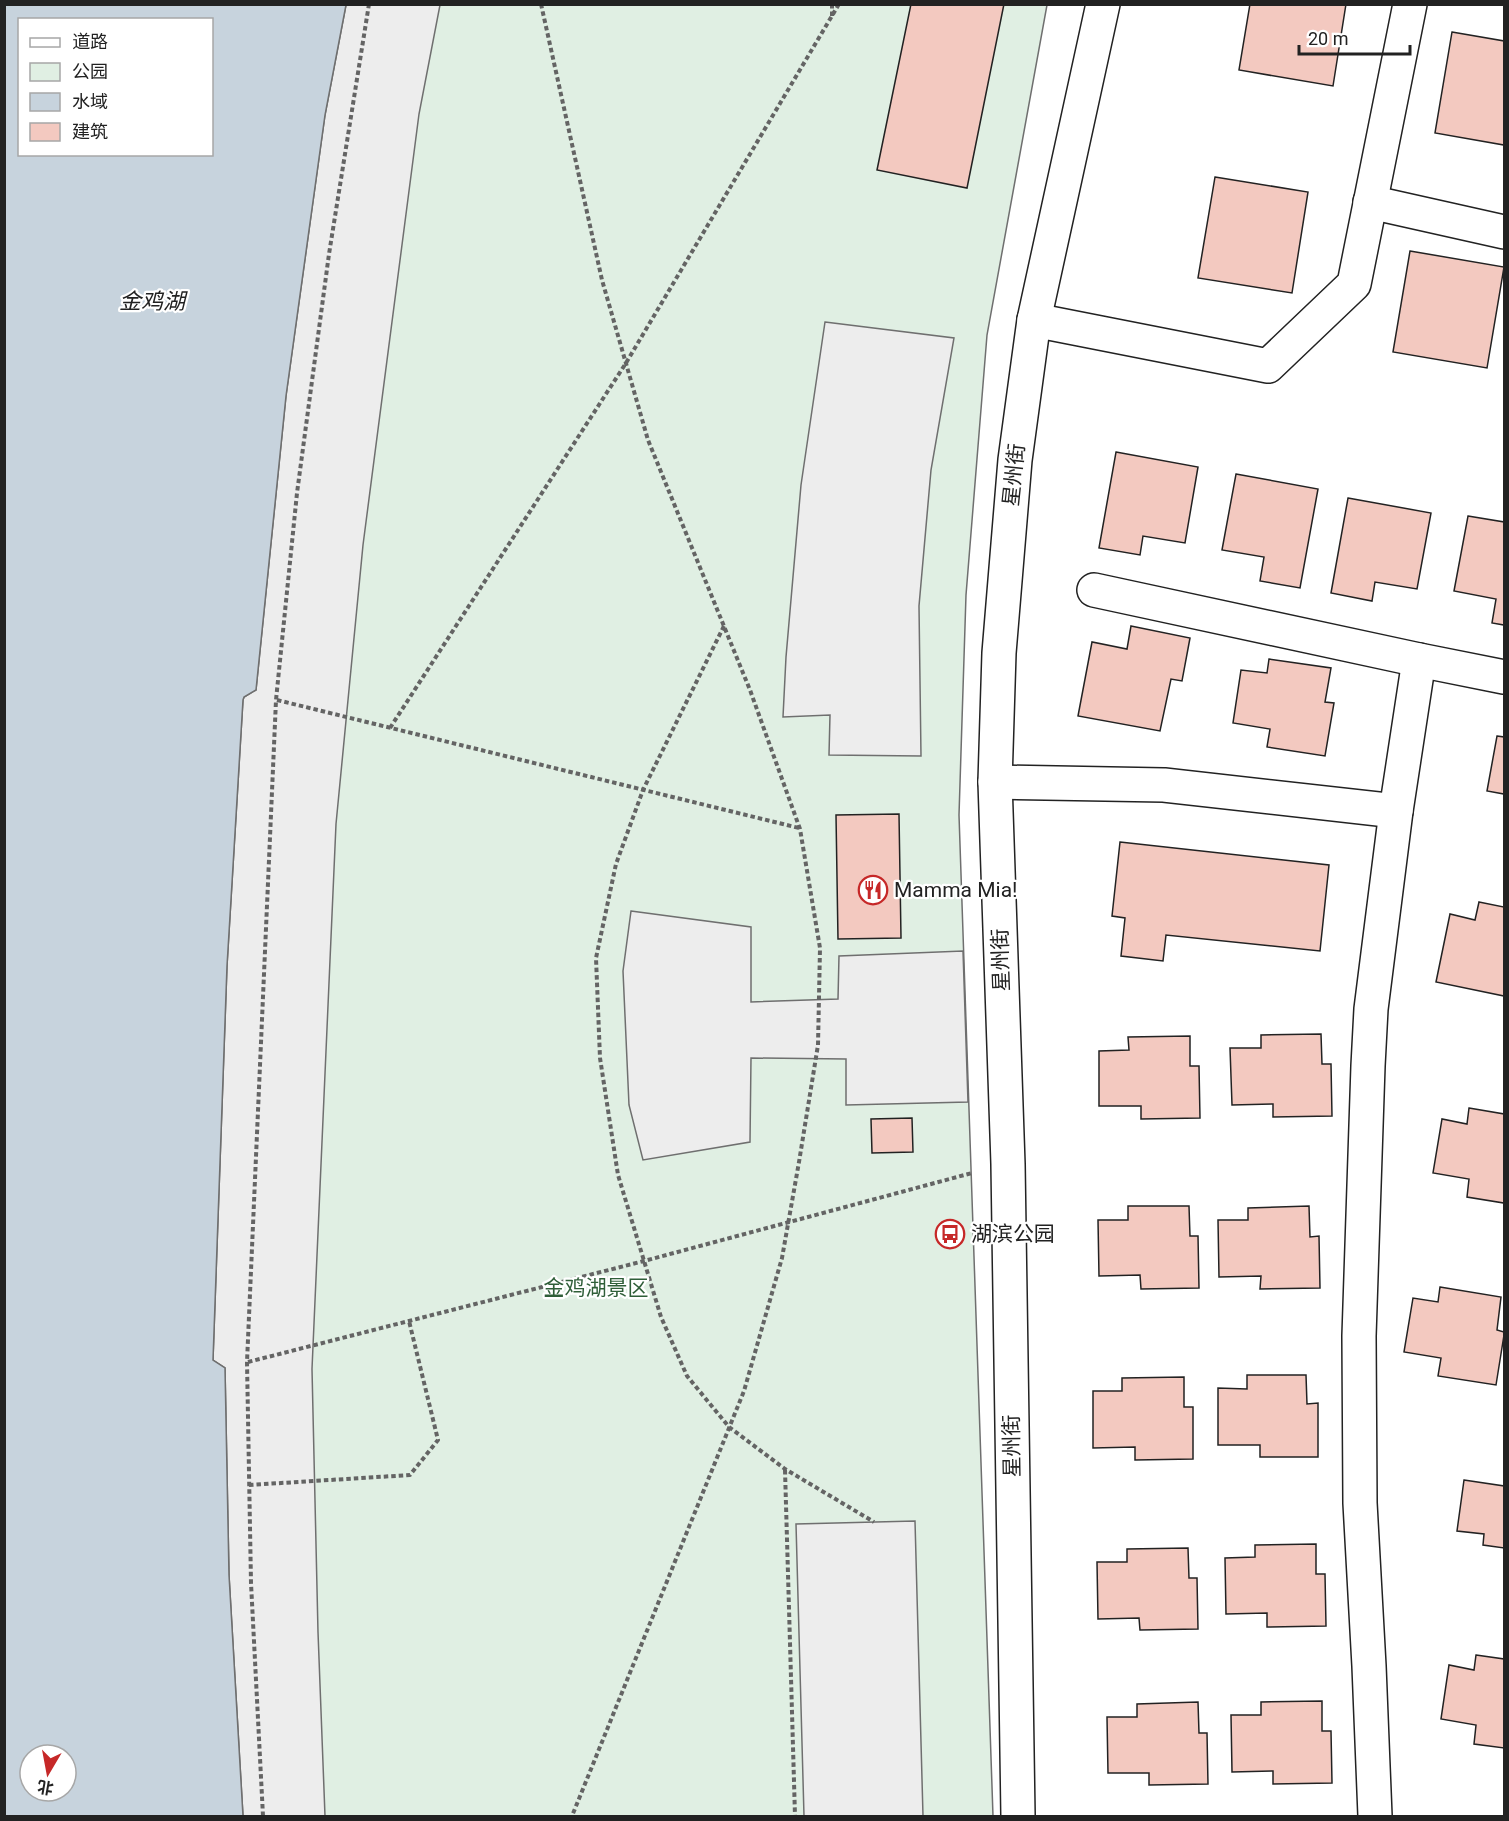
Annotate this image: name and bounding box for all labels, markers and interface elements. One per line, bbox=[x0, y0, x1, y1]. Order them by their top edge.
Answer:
legend bbox=[18, 18, 213, 156]
scale bar bbox=[1299, 18, 1410, 56]
text: 20 m bbox=[1308, 28, 1348, 49]
text: 道路 bbox=[72, 31, 108, 52]
text: 公园 bbox=[72, 61, 108, 82]
text: 水域 bbox=[72, 91, 108, 112]
text: 建筑 bbox=[72, 121, 108, 142]
water label: 金鸡湖 bbox=[119, 289, 188, 314]
street label: 星州街 bbox=[999, 442, 1029, 508]
restaurant icon: Mamma Mia! bbox=[857, 874, 889, 906]
place label: Mamma Mia! bbox=[894, 878, 1018, 902]
street label: 星州街 bbox=[988, 928, 1014, 992]
bus stop icon: 湖滨公园 bbox=[934, 1218, 966, 1250]
place label: 湖滨公园 bbox=[971, 1222, 1055, 1246]
park label: 金鸡湖景区 bbox=[544, 1276, 649, 1300]
street label: 星州街 bbox=[999, 1414, 1025, 1478]
north arrow bbox=[18, 1743, 78, 1803]
text: 北 bbox=[36, 1777, 55, 1798]

